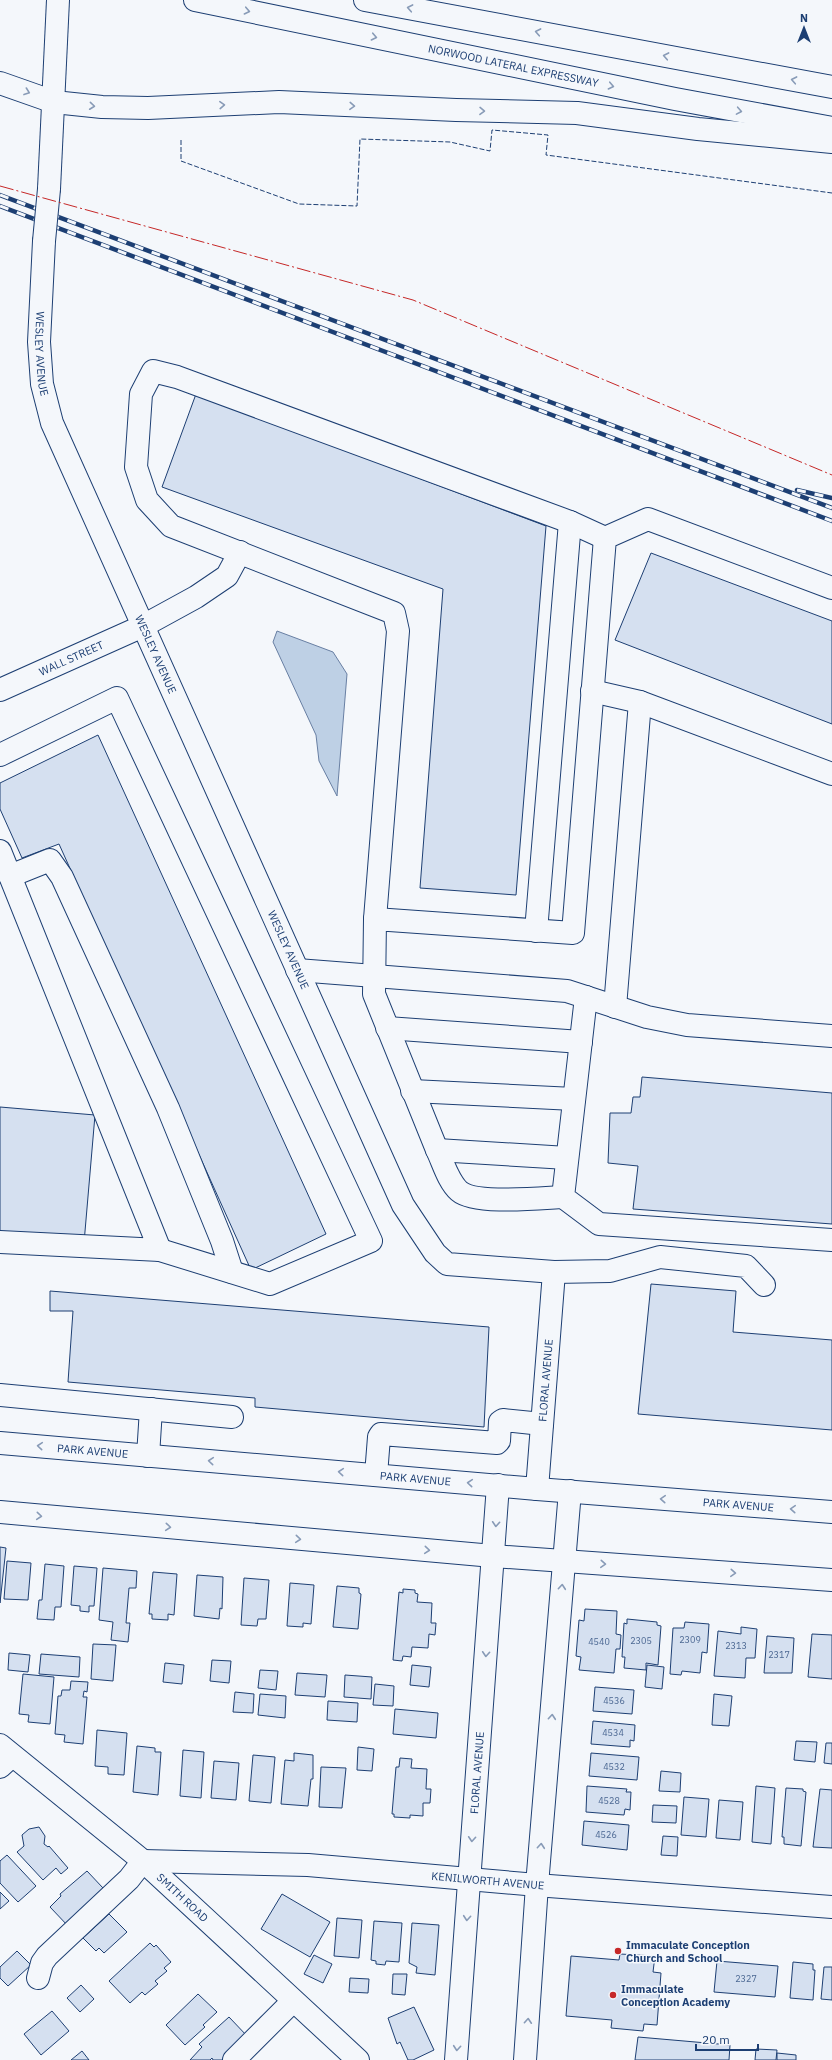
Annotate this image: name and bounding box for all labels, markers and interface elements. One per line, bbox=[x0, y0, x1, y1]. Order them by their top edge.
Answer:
one-way arrow bbox=[407, 5, 413, 13]
one-way arrow bbox=[244, 6, 250, 14]
north arrow bbox=[784, 8, 824, 48]
text: N bbox=[800, 11, 808, 25]
one-way arrow bbox=[535, 28, 541, 37]
one-way arrow bbox=[371, 32, 377, 41]
street label: NORWOOD LATERAL EXPRESSWAY bbox=[427, 41, 600, 90]
one-way arrow bbox=[663, 52, 669, 61]
one-way arrow bbox=[791, 76, 797, 84]
one-way arrow bbox=[608, 81, 614, 90]
one-way arrow bbox=[23, 88, 30, 96]
one-way arrow bbox=[219, 100, 225, 109]
one-way arrow bbox=[349, 101, 355, 110]
one-way arrow bbox=[89, 102, 95, 111]
one-way arrow bbox=[736, 106, 742, 114]
one-way arrow bbox=[479, 107, 485, 115]
street label: WESLEY AVENUE bbox=[32, 311, 52, 398]
street label: WESLEY AVENUE bbox=[132, 613, 180, 696]
street label: WALL STREET bbox=[37, 637, 106, 679]
street label: WESLEY AVENUE bbox=[265, 908, 312, 991]
street label: FLORAL AVENUE bbox=[535, 1339, 556, 1422]
street label: PARK AVENUE bbox=[57, 1441, 129, 1461]
one-way arrow bbox=[37, 1442, 43, 1451]
one-way arrow bbox=[208, 1456, 214, 1465]
one-way arrow bbox=[338, 1467, 344, 1476]
street label: PARK AVENUE bbox=[379, 1469, 452, 1489]
one-way arrow bbox=[467, 1478, 473, 1487]
one-way arrow bbox=[660, 1494, 667, 1503]
street label: PARK AVENUE bbox=[702, 1495, 774, 1514]
one-way arrow bbox=[790, 1504, 796, 1513]
one-way arrow bbox=[36, 1511, 42, 1520]
one-way arrow bbox=[491, 1521, 500, 1527]
one-way arrow bbox=[165, 1523, 171, 1532]
one-way arrow bbox=[295, 1534, 301, 1543]
one-way arrow bbox=[424, 1546, 430, 1555]
one-way arrow bbox=[600, 1560, 606, 1569]
one-way arrow bbox=[730, 1569, 736, 1578]
one-way arrow bbox=[558, 1584, 567, 1590]
house number: 2309 bbox=[679, 1634, 701, 1645]
house number: 2305 bbox=[630, 1635, 652, 1646]
house number: 4540 bbox=[588, 1636, 610, 1647]
house number: 2313 bbox=[725, 1640, 747, 1651]
house number: 2317 bbox=[768, 1649, 790, 1660]
one-way arrow bbox=[482, 1651, 491, 1657]
house number: 4536 bbox=[603, 1695, 625, 1706]
one-way arrow bbox=[547, 1714, 556, 1720]
house number: 4534 bbox=[602, 1727, 624, 1738]
street label: FLORAL AVENUE bbox=[467, 1731, 487, 1815]
house number: 4532 bbox=[603, 1761, 625, 1772]
house number: 4528 bbox=[598, 1795, 620, 1806]
house number: 4526 bbox=[595, 1829, 617, 1840]
one-way arrow bbox=[468, 1836, 477, 1842]
one-way arrow bbox=[537, 1843, 546, 1849]
street label: KENILWORTH AVENUE bbox=[431, 1869, 545, 1893]
street label: SMITH ROAD bbox=[154, 1870, 211, 1925]
one-way arrow bbox=[463, 1915, 472, 1921]
place label: Immaculate Conception Church and School bbox=[626, 1938, 750, 1965]
marker: Immaculate Conception Church and School bbox=[613, 1946, 623, 1956]
house number: 2327 bbox=[735, 1973, 757, 1984]
place label: Immaculate Conception Academy bbox=[621, 1982, 730, 2009]
marker: Immaculate Conception Academy bbox=[608, 1990, 618, 2000]
one-way arrow bbox=[523, 2018, 532, 2024]
scale bar bbox=[696, 2026, 758, 2052]
text: 20 m bbox=[702, 2032, 730, 2047]
one-way arrow bbox=[452, 2045, 461, 2051]

